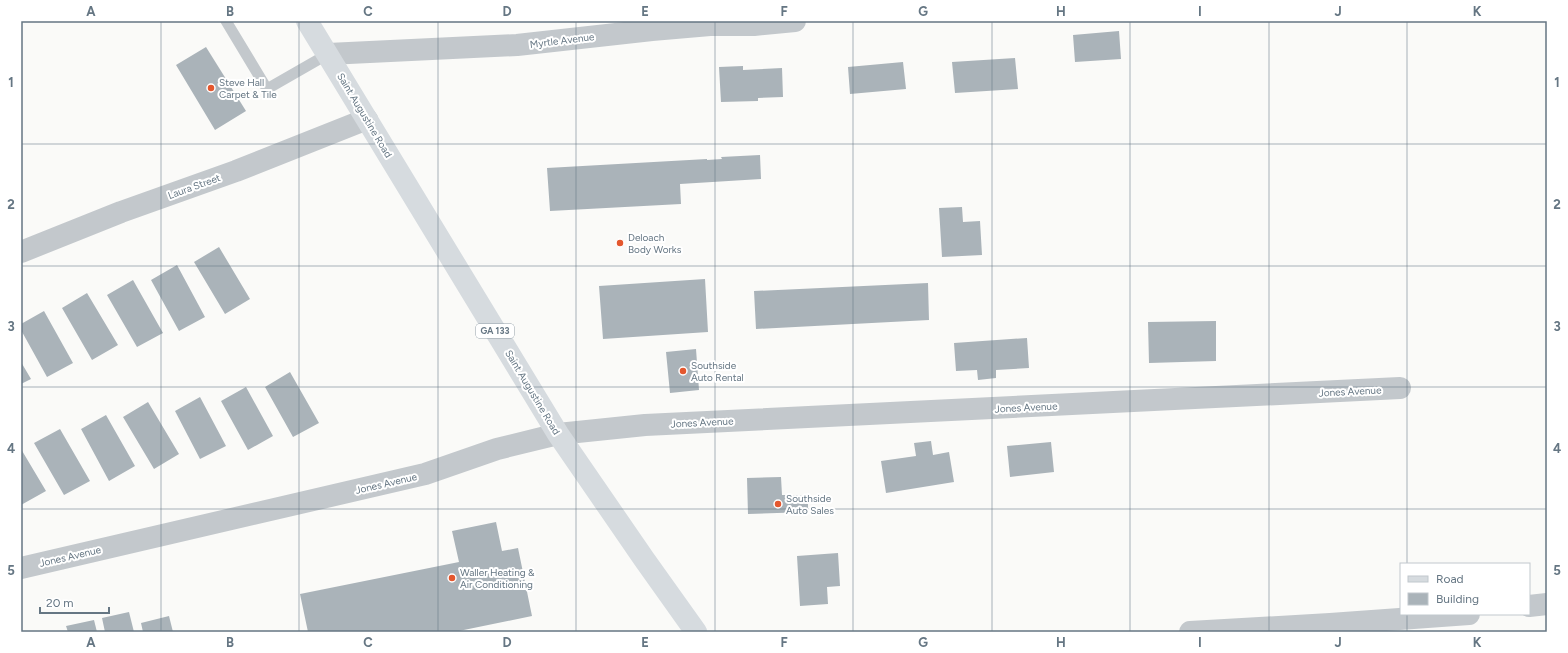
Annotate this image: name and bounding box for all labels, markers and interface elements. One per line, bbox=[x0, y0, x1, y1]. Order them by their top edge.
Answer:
text: A bbox=[86, 4, 96, 19]
text: B bbox=[226, 4, 234, 19]
text: C bbox=[363, 4, 373, 19]
text: D bbox=[502, 4, 512, 19]
text: E bbox=[641, 4, 649, 19]
text: F bbox=[780, 4, 788, 19]
text: G bbox=[918, 4, 928, 19]
text: H bbox=[1056, 4, 1066, 19]
text: I bbox=[1198, 4, 1202, 19]
text: J bbox=[1334, 4, 1342, 19]
text: K bbox=[1473, 4, 1482, 19]
street label: Myrtle Avenue bbox=[529, 30, 596, 51]
street label: Saint Augustine Road bbox=[334, 71, 395, 160]
text: 1 bbox=[8, 75, 14, 90]
text: 1 bbox=[1554, 75, 1560, 90]
place label: Steve Hall Carpet & Tile bbox=[219, 76, 277, 101]
marker: Steve Hall Carpet & Tile bbox=[206, 83, 216, 93]
street label: Laura Street bbox=[166, 171, 222, 202]
text: 2 bbox=[7, 197, 15, 212]
text: 2 bbox=[1553, 197, 1561, 212]
place label: Deloach Body Works bbox=[628, 231, 682, 256]
marker: Deloach Body Works bbox=[615, 238, 625, 248]
text: 3 bbox=[7, 319, 15, 334]
text: 3 bbox=[1553, 319, 1561, 334]
road number: GA 133 bbox=[476, 324, 514, 338]
street label: Saint Augustine Road bbox=[502, 348, 563, 437]
place label: Southside Auto Rental bbox=[691, 359, 744, 384]
marker: Southside Auto Rental bbox=[678, 366, 688, 376]
street label: Jones Avenue bbox=[1318, 383, 1382, 400]
street label: Jones Avenue bbox=[994, 399, 1058, 416]
street label: Jones Avenue bbox=[670, 414, 734, 431]
text: 4 bbox=[7, 441, 15, 456]
text: 4 bbox=[1553, 441, 1561, 456]
street label: Jones Avenue bbox=[354, 470, 419, 497]
place label: Southside Auto Sales bbox=[786, 492, 834, 517]
marker: Southside Auto Sales bbox=[773, 499, 783, 509]
street label: Jones Avenue bbox=[38, 543, 103, 570]
text: 5 bbox=[7, 563, 15, 578]
legend bbox=[1400, 563, 1530, 615]
text: 5 bbox=[1553, 563, 1561, 578]
place label: Waller Heating & Air Conditioning bbox=[460, 566, 535, 591]
text: Road bbox=[1436, 572, 1464, 586]
marker: Waller Heating & Air Conditioning bbox=[447, 573, 457, 583]
scale bar bbox=[40, 589, 109, 615]
text: Building bbox=[1436, 592, 1479, 606]
text: 20 m bbox=[46, 596, 74, 610]
text: A bbox=[86, 635, 96, 650]
text: B bbox=[226, 635, 234, 650]
text: C bbox=[363, 635, 373, 650]
text: D bbox=[502, 635, 512, 650]
text: E bbox=[641, 635, 649, 650]
text: F bbox=[780, 635, 788, 650]
text: G bbox=[918, 635, 928, 650]
text: H bbox=[1056, 635, 1066, 650]
text: I bbox=[1198, 635, 1202, 650]
text: J bbox=[1334, 635, 1342, 650]
text: K bbox=[1473, 635, 1482, 650]

